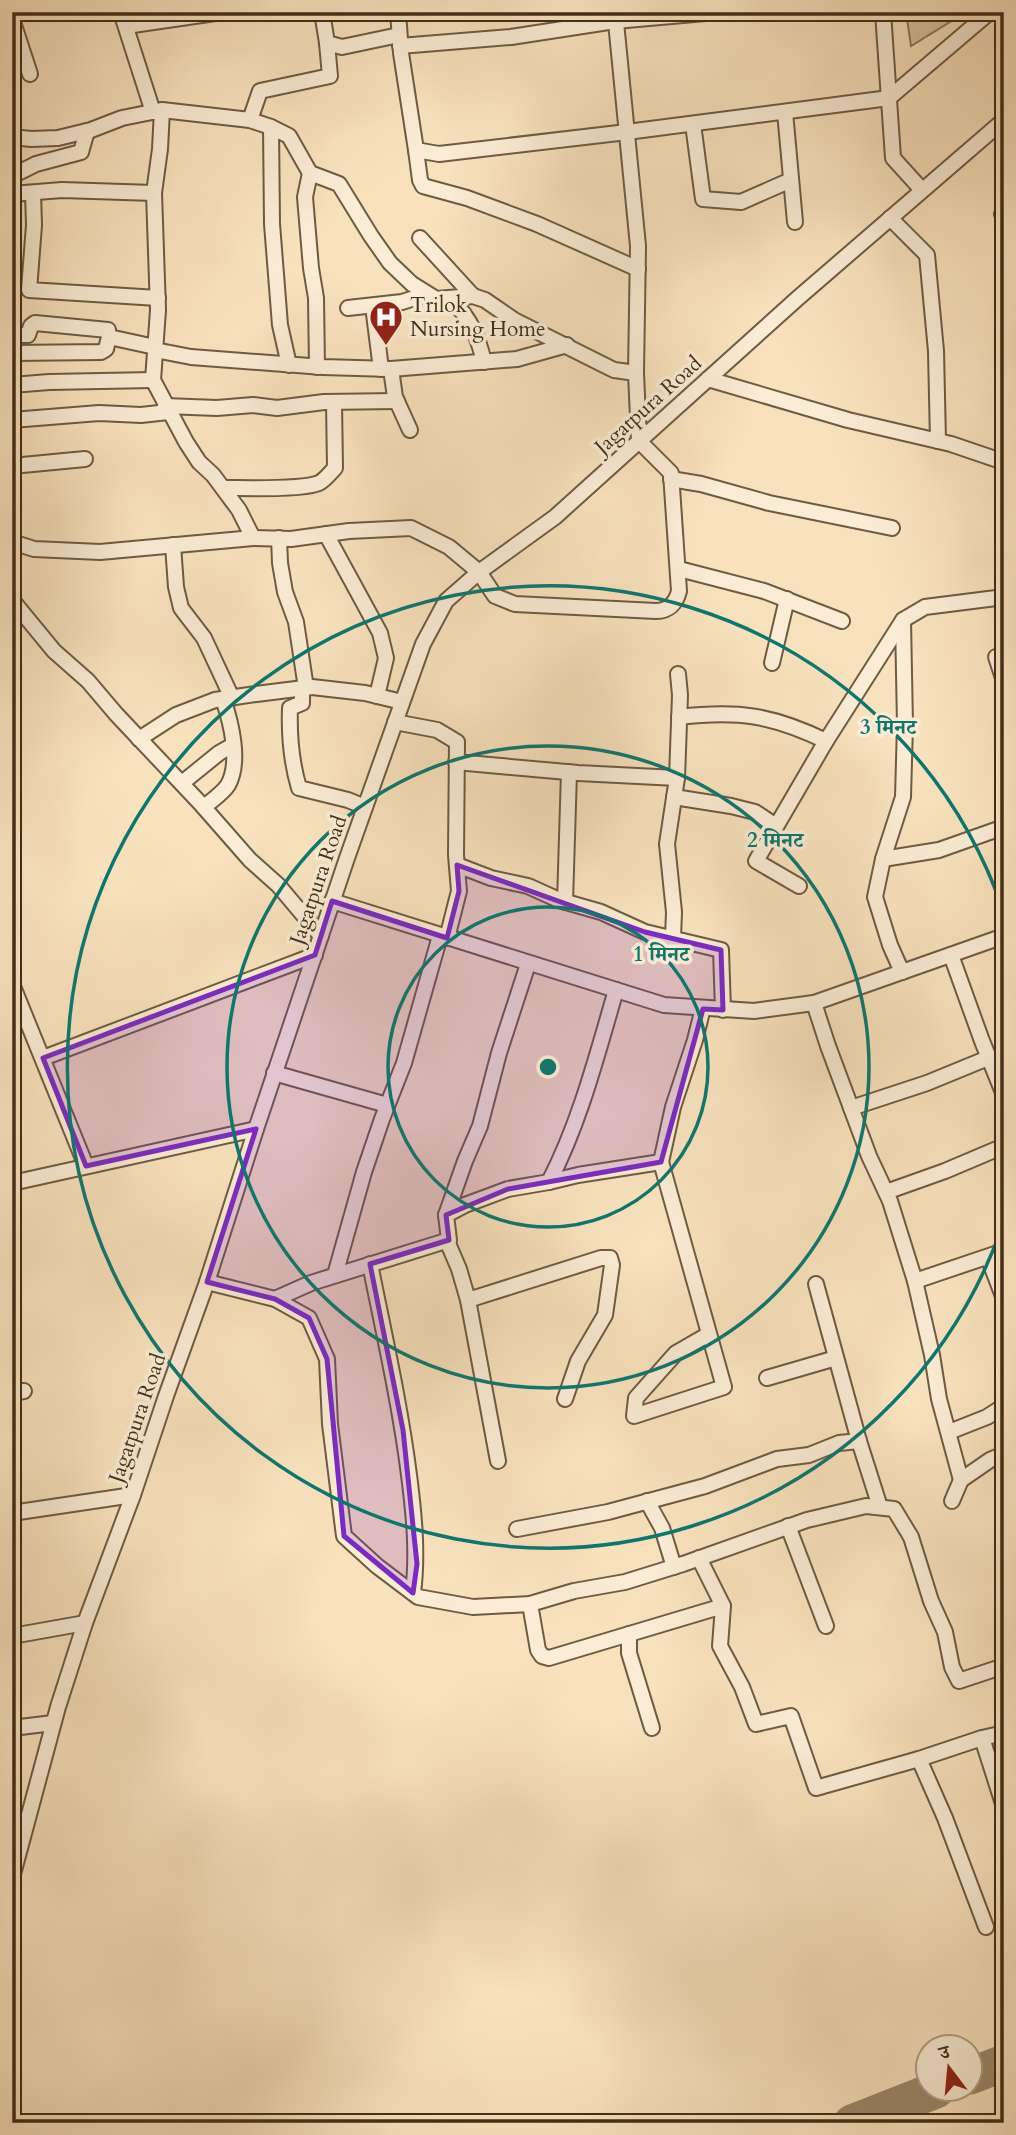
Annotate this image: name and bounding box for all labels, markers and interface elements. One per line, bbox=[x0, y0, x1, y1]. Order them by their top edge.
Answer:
place label: Trilok Nursing Home bbox=[410, 291, 546, 344]
hospital icon: Trilok Nursing Home bbox=[367, 298, 405, 347]
street label: Jagatpura Road bbox=[586, 349, 708, 463]
text: 3 मिनट bbox=[860, 713, 918, 742]
street label: Jagatpura Road bbox=[282, 812, 354, 951]
text: 2 मिनट bbox=[747, 826, 805, 855]
text: 1 मिनट bbox=[633, 940, 691, 969]
centre of rings bbox=[536, 1055, 560, 1079]
street label: Jagatpura Road bbox=[101, 1350, 173, 1489]
north arrow bbox=[914, 2034, 984, 2104]
text: उ bbox=[934, 2038, 954, 2067]

